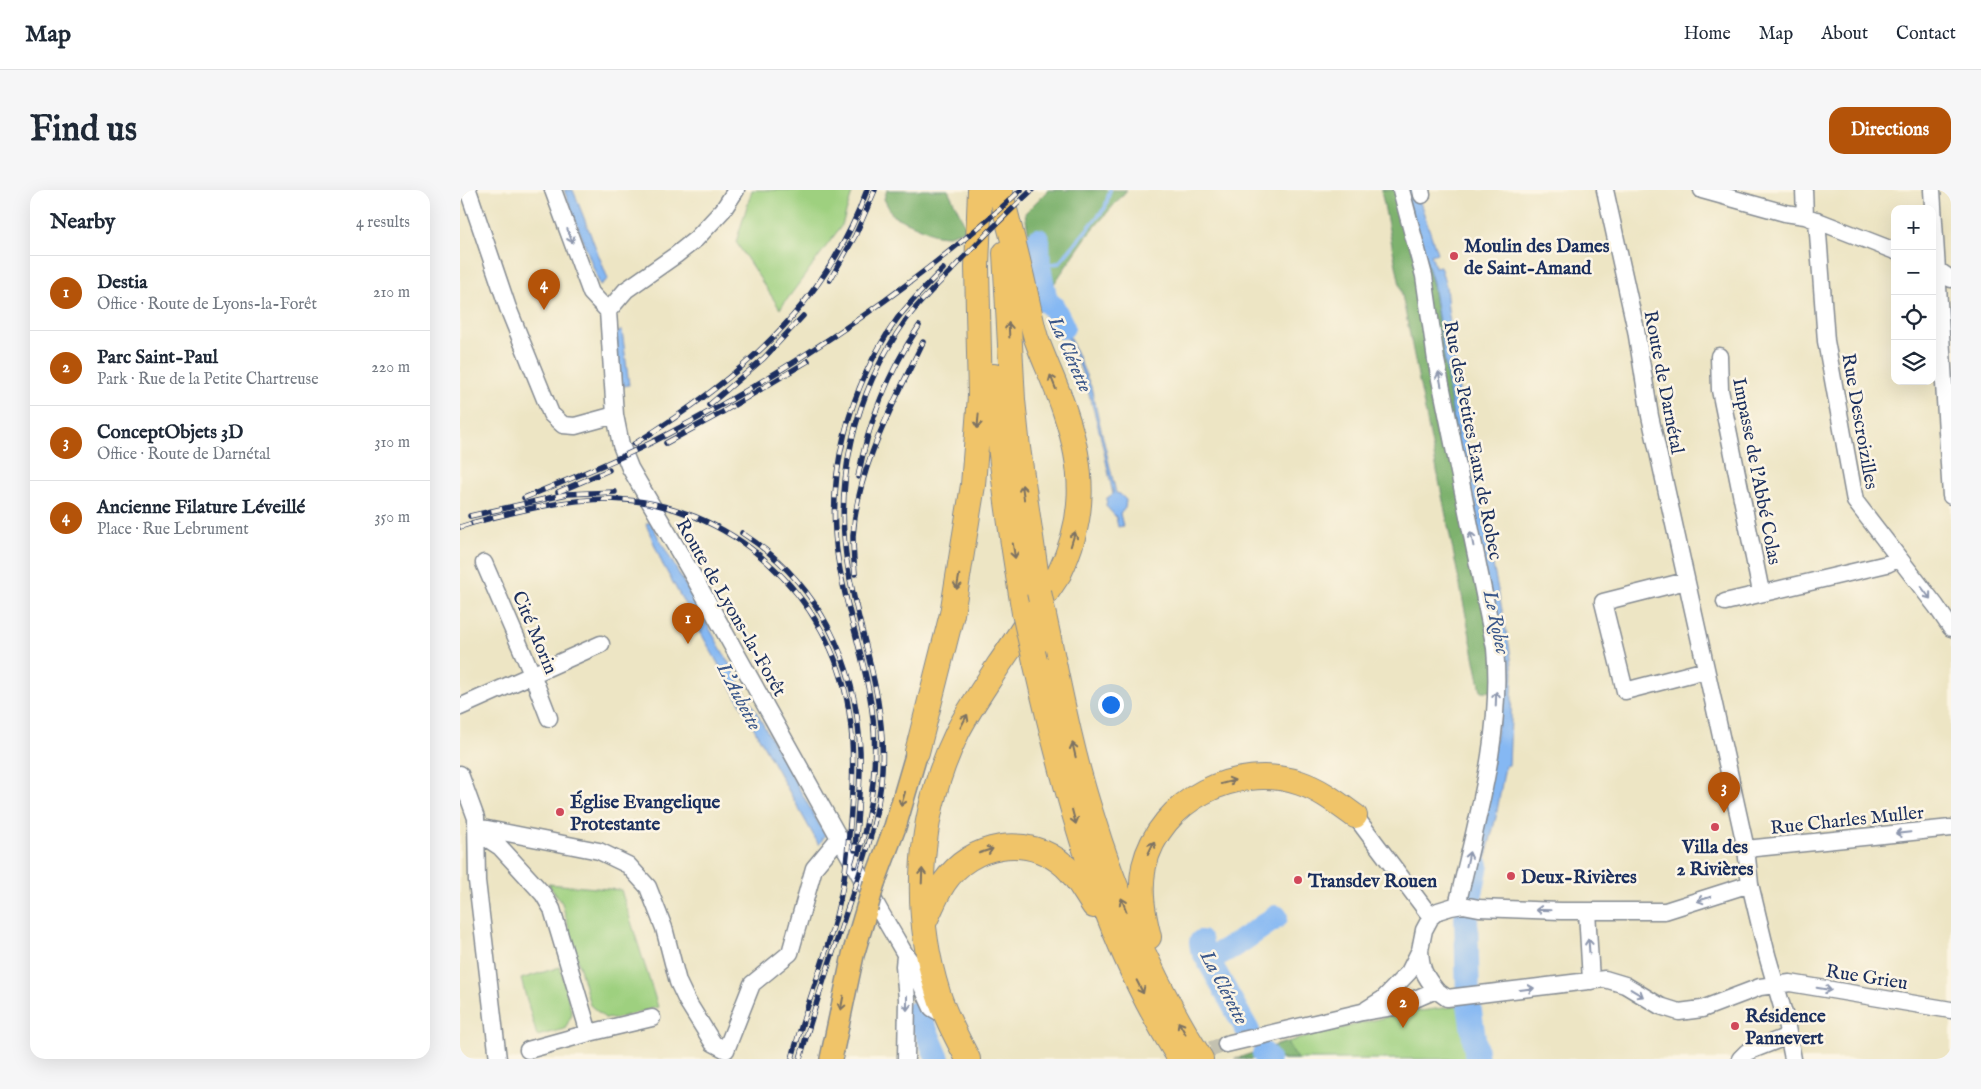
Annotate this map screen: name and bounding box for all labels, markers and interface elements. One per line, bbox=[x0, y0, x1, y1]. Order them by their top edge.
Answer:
text: Map bbox=[25, 19, 71, 50]
text: Home bbox=[1684, 23, 1731, 46]
text: Map bbox=[1759, 23, 1793, 46]
text: About bbox=[1821, 23, 1868, 46]
text: Contact bbox=[1896, 23, 1956, 46]
button: Directions bbox=[1829, 107, 1951, 154]
text: Find us bbox=[30, 108, 137, 153]
map controls bbox=[1891, 205, 1936, 385]
button: + bbox=[1891, 205, 1936, 250]
text: Nearby bbox=[50, 209, 115, 236]
text: 4 results bbox=[356, 213, 410, 233]
one-way arrow bbox=[566, 227, 575, 243]
place label: Moulin des Dames de Saint-Amand bbox=[1464, 235, 1610, 281]
marker: Moulin des Dames de Saint-Amand bbox=[1448, 250, 1460, 262]
button: − bbox=[1891, 250, 1936, 295]
pin: 4 bbox=[528, 269, 560, 310]
text: Destia bbox=[97, 271, 147, 295]
text: 1 bbox=[63, 283, 69, 303]
text: 210 m bbox=[373, 283, 410, 303]
text: Office · Route de Lyons-la-Forêt bbox=[97, 295, 317, 315]
button: locate bbox=[1891, 295, 1936, 340]
street label: Route de Darnétal bbox=[1637, 308, 1689, 457]
water label: La Clérette bbox=[1041, 312, 1098, 397]
street label: Rue des Petites Eaux de Robec bbox=[1437, 319, 1507, 562]
one-way arrow bbox=[1004, 322, 1013, 338]
button: layers bbox=[1891, 340, 1936, 385]
text: Parc Saint-Paul bbox=[97, 346, 218, 370]
street label: Rue Descroizilles bbox=[1835, 351, 1883, 491]
text: 2 bbox=[62, 358, 70, 378]
text: 220 m bbox=[371, 358, 410, 378]
text: Park · Rue de la Petite Chartreuse bbox=[97, 370, 319, 390]
one-way arrow bbox=[1435, 372, 1444, 388]
one-way arrow bbox=[1048, 375, 1057, 390]
street label: Impasse de l'Abbé Colas bbox=[1726, 376, 1786, 567]
one-way arrow bbox=[974, 412, 983, 428]
text: ConceptObjets 3D bbox=[97, 421, 243, 445]
text: 3 bbox=[63, 433, 69, 453]
text: 310 m bbox=[374, 433, 410, 453]
text: Office · Route de Darnétal bbox=[97, 445, 270, 465]
one-way arrow bbox=[1018, 484, 1028, 500]
text: Ancienne Filature Léveillé bbox=[97, 496, 305, 520]
text: 4 bbox=[62, 508, 70, 528]
text: 350 m bbox=[375, 508, 410, 528]
street label: Route de Lyons-la-Forêt bbox=[670, 515, 791, 702]
text: Place · Rue Lebrument bbox=[97, 520, 249, 540]
one-way arrow bbox=[1467, 531, 1476, 547]
one-way arrow bbox=[1069, 532, 1079, 548]
one-way arrow bbox=[1009, 543, 1019, 559]
one-way arrow bbox=[953, 573, 962, 589]
one-way arrow bbox=[1921, 586, 1931, 600]
water label: Le Robec bbox=[1476, 587, 1515, 658]
street label: Cité Morin bbox=[506, 588, 562, 678]
pin: 1 bbox=[672, 603, 704, 644]
water label: L'Aubette bbox=[710, 658, 767, 735]
one-way arrow bbox=[1491, 691, 1501, 708]
your location bbox=[1098, 692, 1124, 718]
one-way arrow bbox=[959, 713, 969, 728]
one-way arrow bbox=[1069, 742, 1078, 758]
pin: 3 bbox=[1708, 772, 1740, 813]
one-way arrow bbox=[1220, 776, 1236, 786]
place label: Église Evangelique Protestante bbox=[570, 790, 721, 837]
one-way arrow bbox=[898, 790, 907, 806]
street label: Rue Charles Muller bbox=[1769, 801, 1925, 841]
marker: Église Evangelique Protestante bbox=[554, 806, 566, 818]
one-way arrow bbox=[1070, 808, 1079, 824]
marker: Villa des 2 Rivières bbox=[1709, 821, 1721, 833]
one-way arrow bbox=[1895, 828, 1911, 838]
place label: Villa des 2 Rivières bbox=[1677, 836, 1754, 882]
one-way arrow bbox=[1147, 841, 1157, 856]
one-way arrow bbox=[978, 845, 994, 855]
one-way arrow bbox=[1464, 851, 1473, 867]
place label: Deux-Rivières bbox=[1521, 866, 1637, 890]
one-way arrow bbox=[918, 868, 927, 884]
place label: Transdev Rouen bbox=[1307, 870, 1437, 894]
marker: Deux-Rivières bbox=[1505, 870, 1517, 882]
marker: Transdev Rouen bbox=[1292, 874, 1304, 886]
one-way arrow bbox=[1696, 894, 1712, 904]
one-way arrow bbox=[1118, 897, 1127, 912]
one-way arrow bbox=[1535, 906, 1551, 915]
one-way arrow bbox=[1584, 938, 1594, 954]
water label: La Clérette bbox=[1193, 945, 1254, 1029]
street label: Rue Grieu bbox=[1824, 960, 1910, 996]
one-way arrow bbox=[1136, 979, 1145, 994]
one-way arrow bbox=[1518, 984, 1534, 994]
one-way arrow bbox=[1815, 984, 1831, 994]
pin: 2 bbox=[1387, 987, 1419, 1028]
one-way arrow bbox=[1630, 988, 1644, 998]
one-way arrow bbox=[837, 994, 846, 1010]
one-way arrow bbox=[902, 994, 912, 1010]
place label: Résidence Pannevert bbox=[1745, 1005, 1826, 1051]
marker: Résidence Pannevert bbox=[1729, 1020, 1741, 1032]
one-way arrow bbox=[1177, 1021, 1187, 1036]

